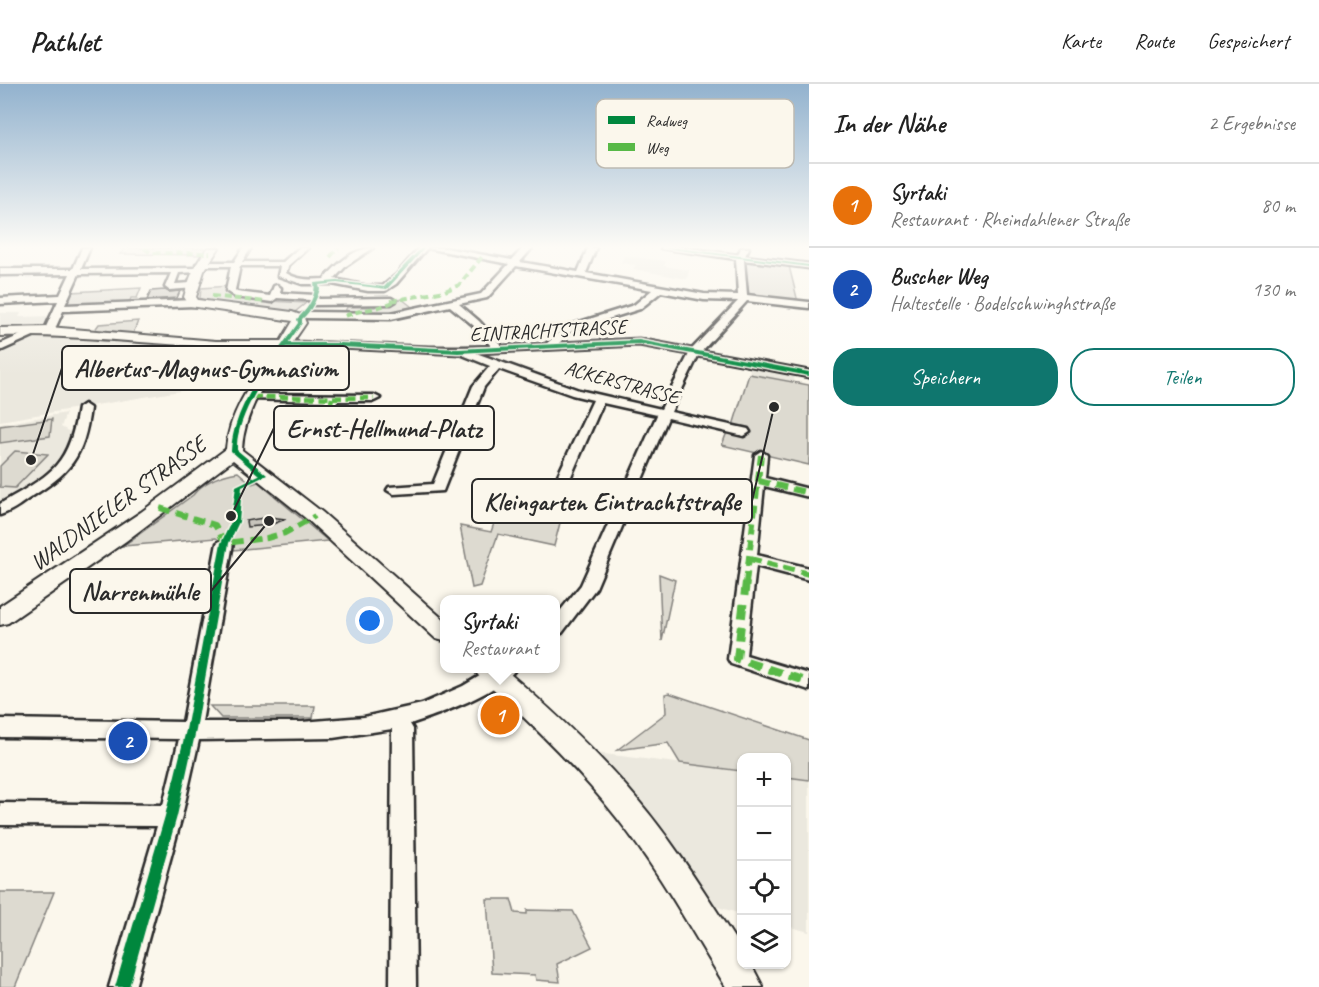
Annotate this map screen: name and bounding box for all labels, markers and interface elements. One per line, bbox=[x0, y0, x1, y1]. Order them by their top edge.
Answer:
text: Pathlet bbox=[30, 24, 100, 59]
text: Karte bbox=[1061, 28, 1101, 54]
text: Route bbox=[1134, 28, 1174, 54]
text: Gespeichert bbox=[1207, 28, 1289, 54]
legend bbox=[596, 99, 794, 168]
text: In der Nähe bbox=[833, 107, 945, 140]
text: Radweg bbox=[646, 111, 688, 131]
text: 2 Ergebnisse bbox=[1208, 111, 1295, 136]
text: Weg bbox=[646, 138, 670, 158]
text: Syrtaki bbox=[890, 179, 946, 207]
text: 1 bbox=[848, 193, 857, 218]
text: 80 m bbox=[1261, 193, 1295, 218]
text: Restaurant · Rheindahlener Straße bbox=[890, 207, 1129, 232]
text: Buscher Weg bbox=[890, 263, 987, 291]
text: 2 bbox=[848, 277, 857, 302]
text: 130 m bbox=[1252, 277, 1295, 302]
text: Haltestelle · Bodelschwinghstraße bbox=[890, 291, 1114, 316]
street label: EINTRACHTSTRASSE bbox=[469, 314, 630, 347]
callout: Albertus-Magnus-Gymnasium bbox=[62, 346, 349, 390]
button: Speichern bbox=[833, 348, 1058, 406]
button: Teilen bbox=[1070, 348, 1295, 406]
text: Albertus-Magnus-Gymnasium bbox=[74, 352, 340, 385]
street label: ACKERSTRASSE bbox=[562, 355, 684, 410]
callout: Ernst-Hellmund-Platz bbox=[274, 406, 494, 450]
text: Ernst-Hellmund-Platz bbox=[286, 412, 483, 445]
street label: WALDNIELER STRASSE bbox=[24, 427, 214, 577]
callout: Kleingarten Eintrachtstraße bbox=[472, 479, 752, 523]
text: Kleingarten Eintrachtstraße bbox=[484, 485, 743, 518]
callout: Narrenmühle bbox=[70, 569, 211, 613]
text: Narrenmühle bbox=[81, 575, 201, 608]
popup bbox=[440, 595, 560, 673]
your location bbox=[355, 606, 384, 635]
text: Syrtaki bbox=[461, 608, 517, 636]
text: Restaurant bbox=[461, 636, 539, 661]
pin: 1 bbox=[480, 692, 520, 738]
pin: 2 bbox=[108, 718, 148, 764]
map controls bbox=[737, 753, 791, 969]
button: + bbox=[737, 753, 791, 807]
button: − bbox=[737, 807, 791, 861]
button: locate bbox=[737, 861, 791, 915]
button: layers bbox=[737, 915, 791, 969]

